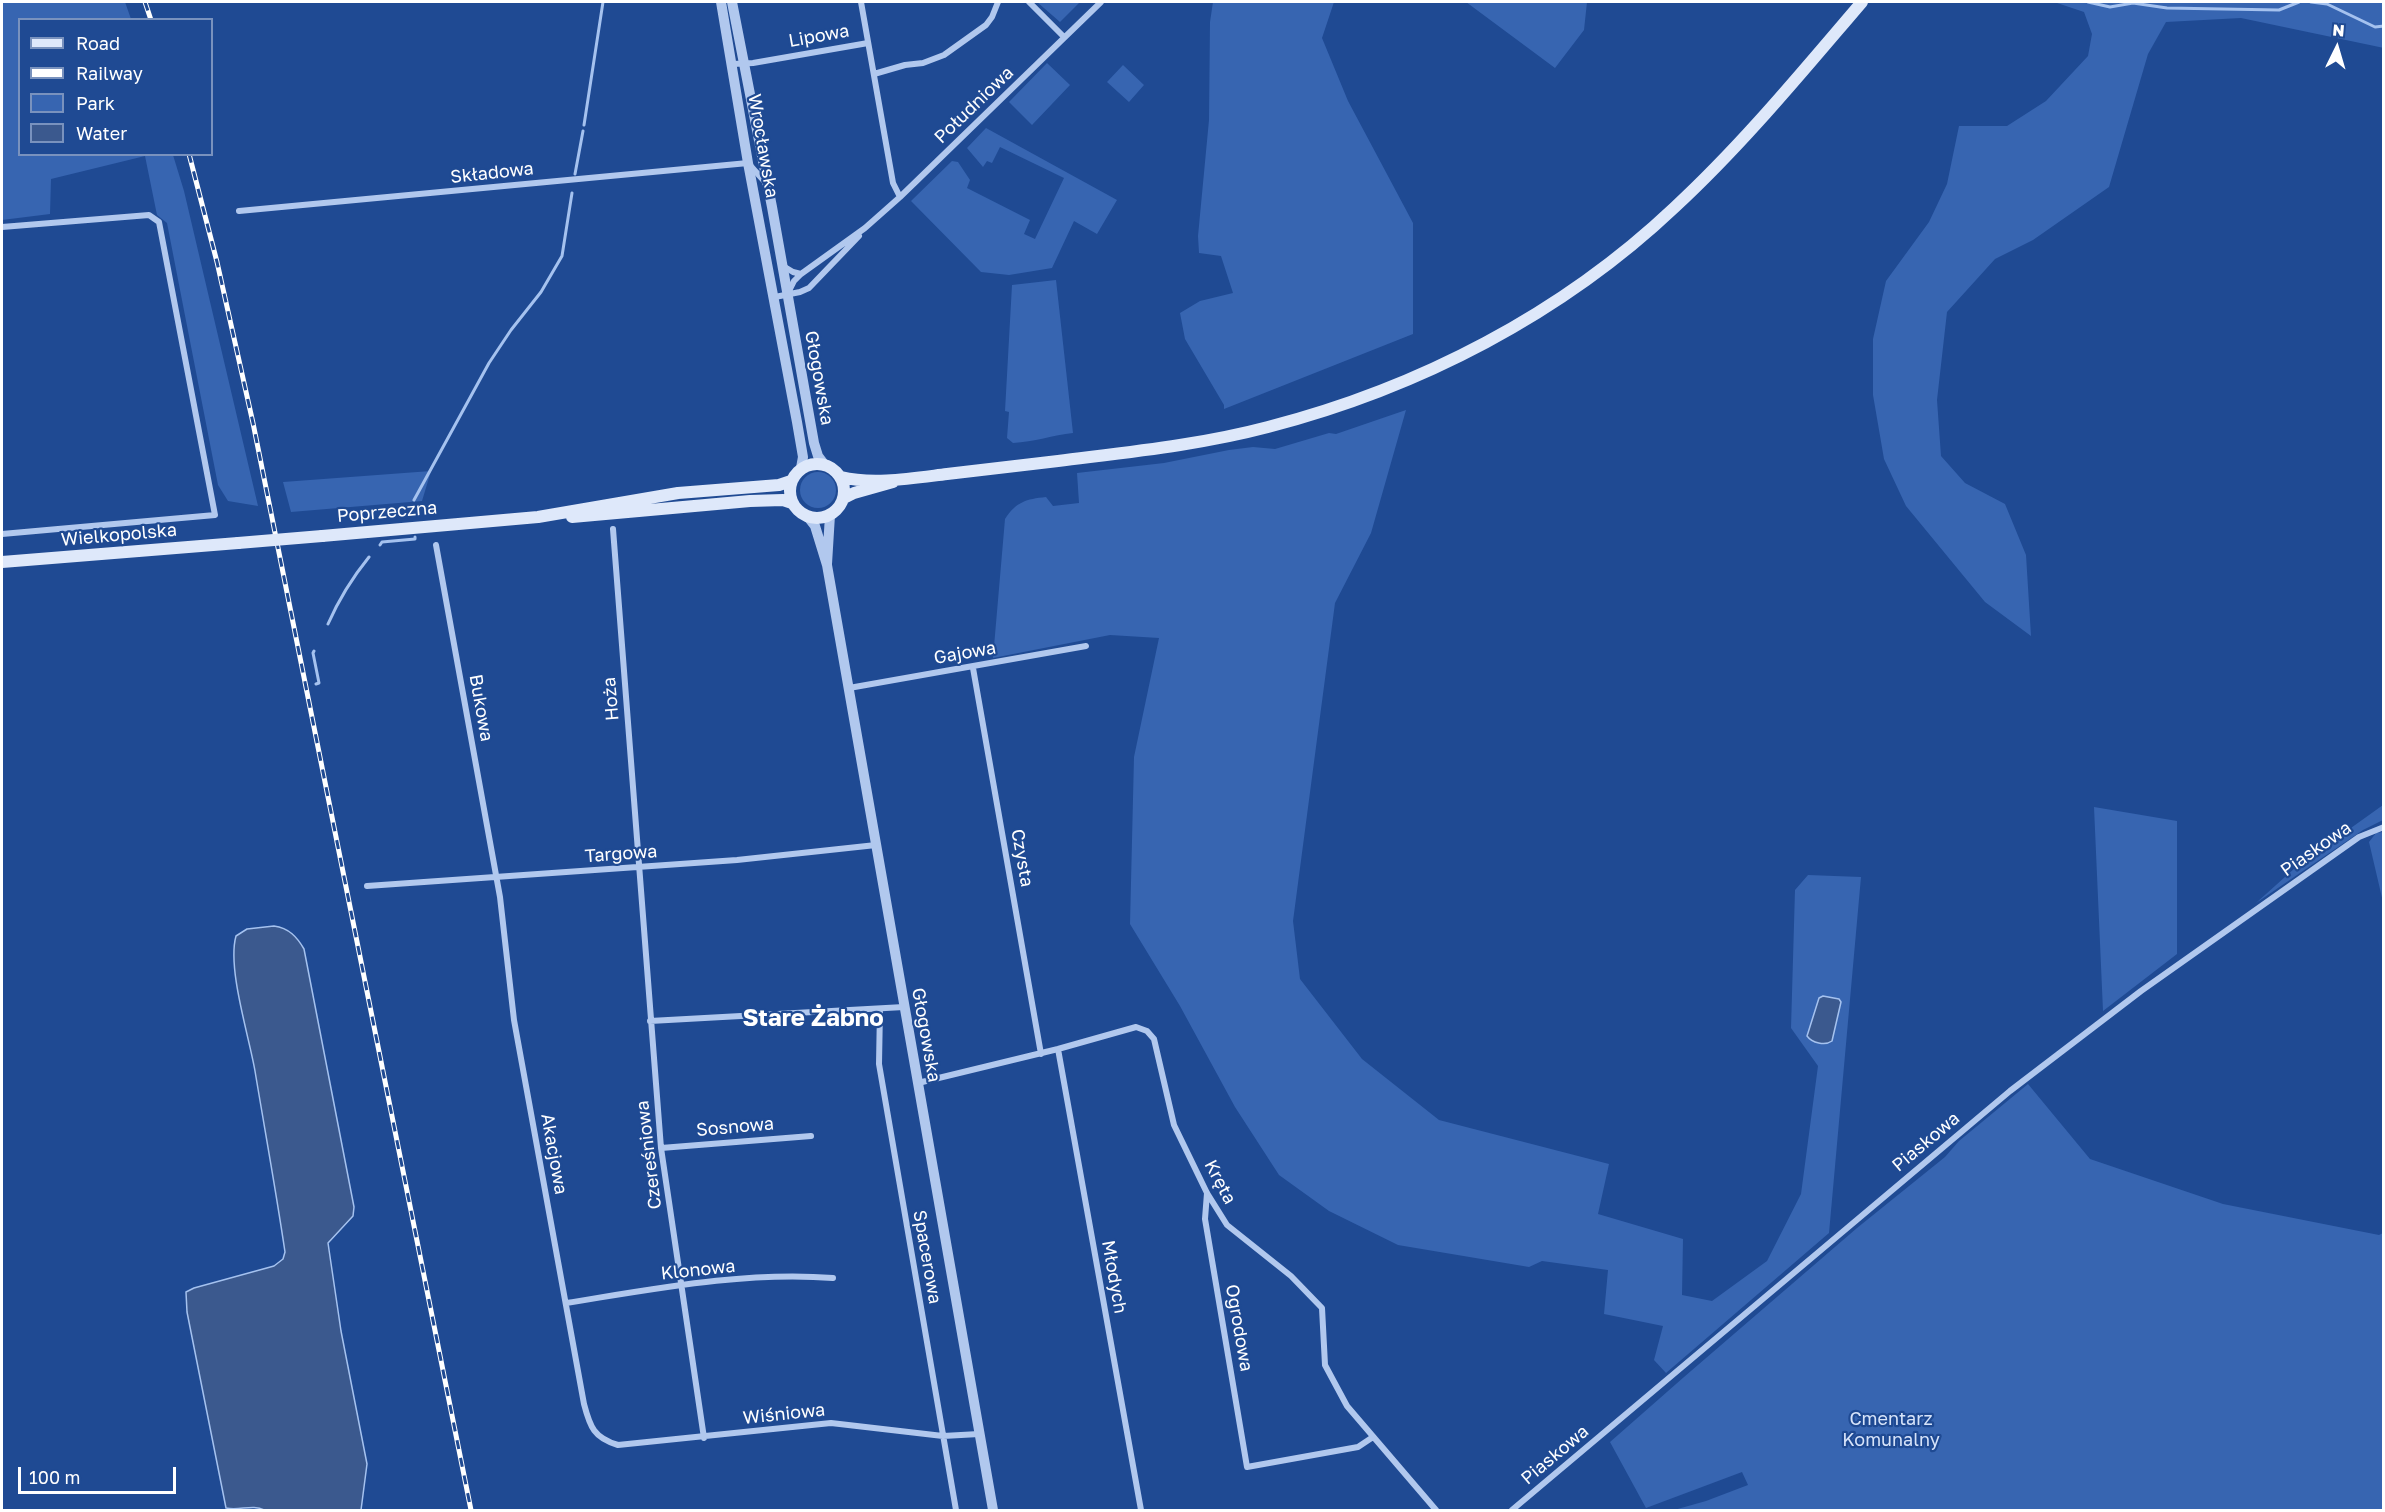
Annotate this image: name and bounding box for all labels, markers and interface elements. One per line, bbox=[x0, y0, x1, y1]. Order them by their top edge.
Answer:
legend bbox=[18, 18, 213, 156]
north arrow bbox=[2307, 18, 2367, 78]
street label: Lipowa bbox=[787, 20, 851, 52]
text: N bbox=[2332, 20, 2345, 41]
text: Road bbox=[76, 32, 120, 54]
text: Railway bbox=[76, 62, 143, 84]
street label: Południowa bbox=[930, 62, 1018, 148]
text: Park bbox=[76, 92, 115, 114]
street label: Wrocławska bbox=[743, 92, 783, 200]
text: Water bbox=[76, 122, 127, 144]
street label: Składowa bbox=[449, 158, 535, 188]
street label: Głogowska bbox=[800, 329, 838, 427]
street label: Poprzeczna bbox=[336, 497, 438, 527]
street label: Wielkopolska bbox=[60, 519, 178, 551]
street label: Gajowa bbox=[932, 637, 998, 669]
street label: Bukowa bbox=[464, 673, 498, 743]
street label: Hoża bbox=[598, 676, 624, 722]
street label: Piaskowa bbox=[2277, 817, 2355, 881]
street label: Czysta bbox=[1006, 827, 1038, 889]
street label: Targowa bbox=[584, 841, 658, 867]
street label: Głogowska bbox=[907, 986, 945, 1084]
district label: Stare Żabno bbox=[742, 1004, 884, 1032]
street label: Czereśniowa bbox=[632, 1099, 666, 1211]
street label: Piaskowa bbox=[1888, 1108, 1964, 1176]
street label: Akacjowa bbox=[536, 1112, 572, 1196]
street label: Sosnowa bbox=[695, 1113, 775, 1141]
street label: Kręta bbox=[1199, 1156, 1241, 1208]
street label: Spacerowa bbox=[908, 1208, 946, 1306]
street label: Młodych bbox=[1097, 1239, 1131, 1315]
street label: Klonowa bbox=[660, 1255, 736, 1285]
street label: Ogrodowa bbox=[1221, 1283, 1257, 1373]
street label: Wiśniowa bbox=[742, 1399, 826, 1429]
park label: Cmentarz Komunalny bbox=[1842, 1408, 1940, 1450]
street label: Piaskowa bbox=[1517, 1421, 1593, 1489]
scale bar bbox=[21, 1455, 178, 1493]
text: 100 m bbox=[29, 1466, 80, 1488]

